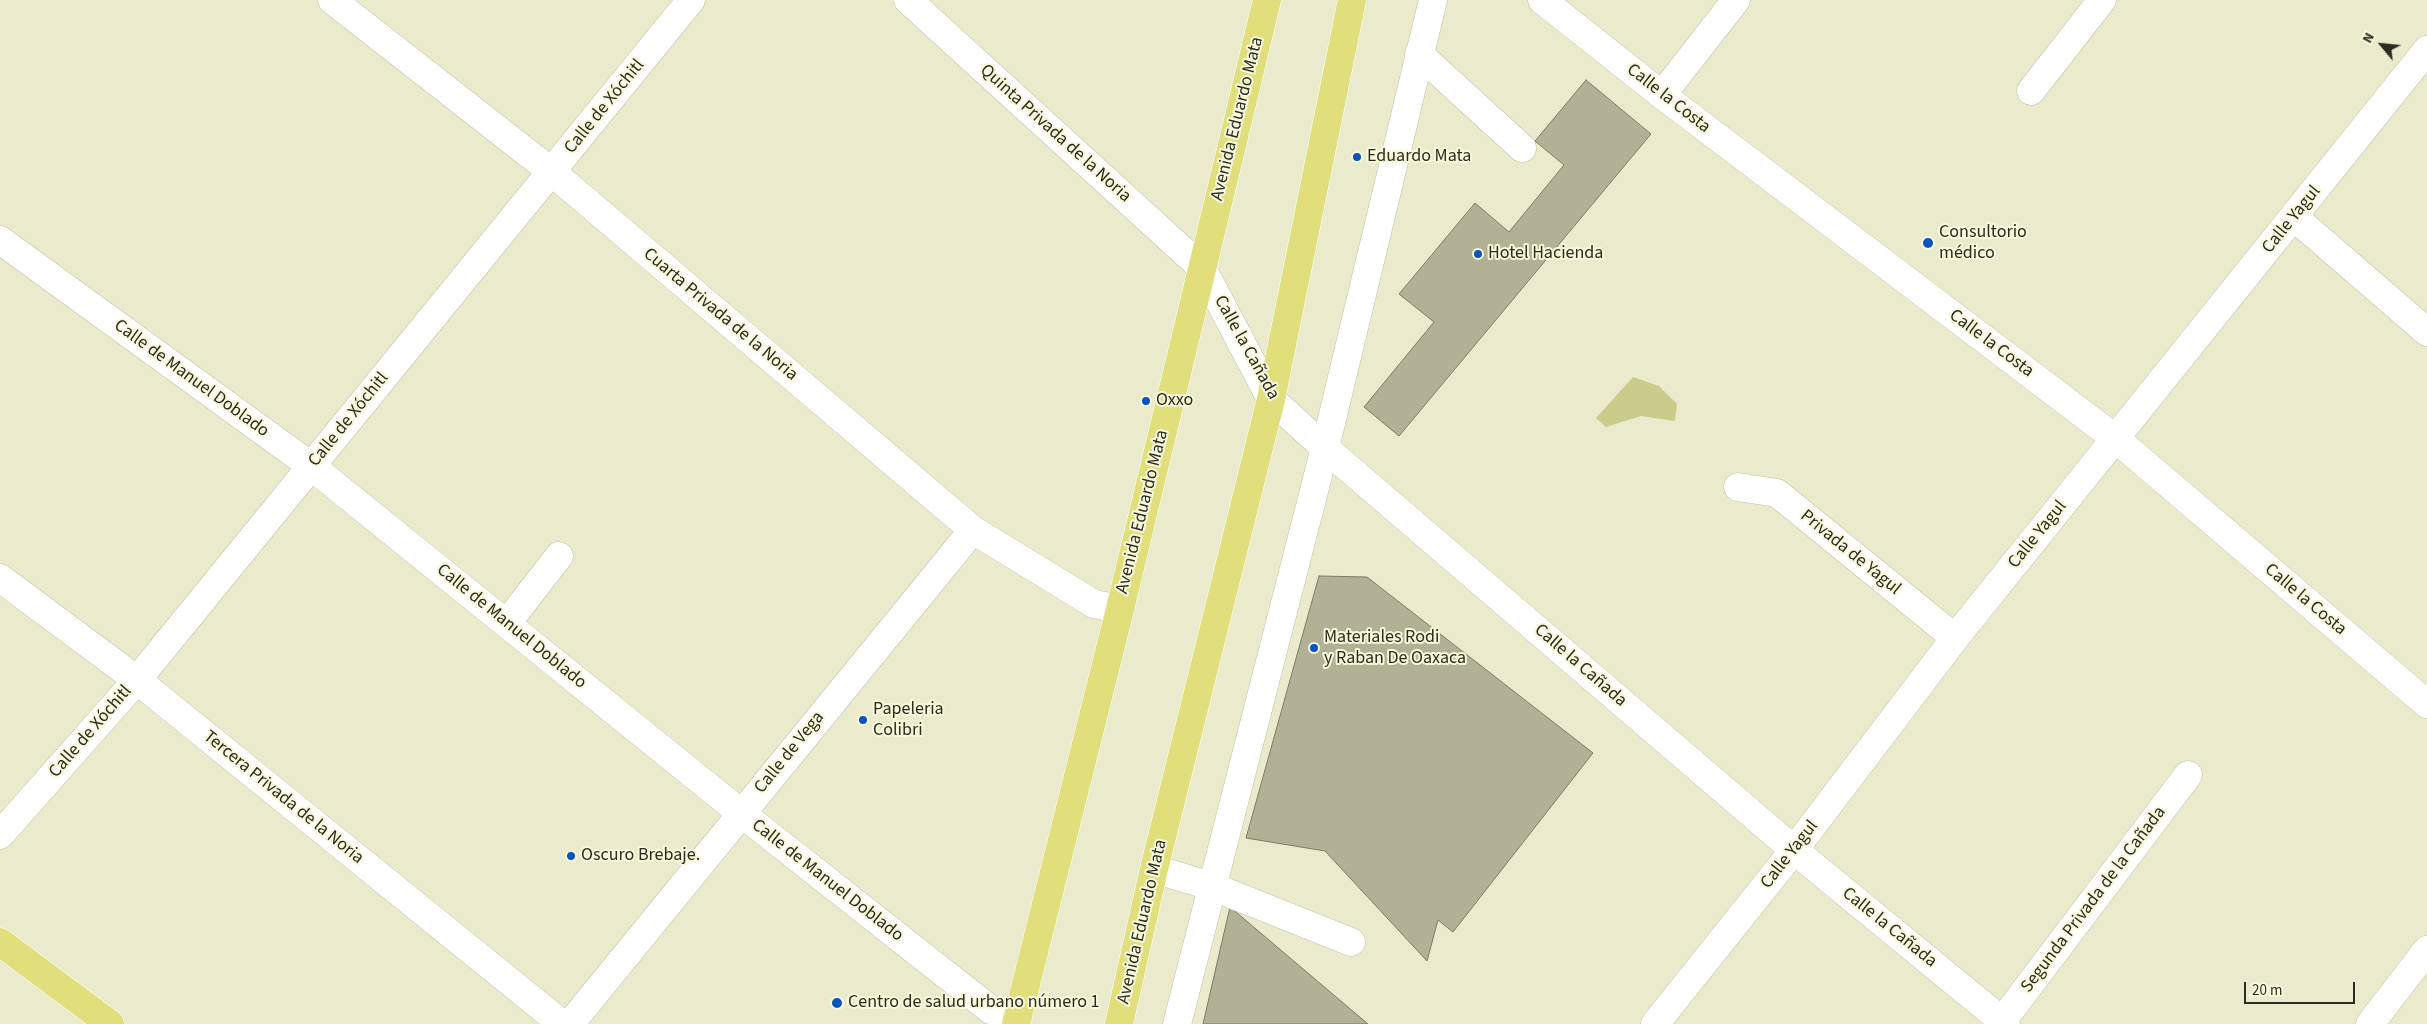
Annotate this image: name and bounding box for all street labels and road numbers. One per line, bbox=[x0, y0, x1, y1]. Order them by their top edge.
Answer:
street label: Avenida Eduardo Mata bbox=[1207, 35, 1269, 203]
street label: Calle de Xóchitl bbox=[560, 55, 650, 159]
street label: Quinta Privada de la Noria bbox=[975, 60, 1135, 208]
street label: Calle la Costa bbox=[1622, 60, 1714, 138]
street label: Calle Yagul bbox=[2258, 182, 2326, 258]
street label: Cuarta Privada de la Noria bbox=[638, 244, 802, 386]
street label: Calle la Cañada bbox=[1209, 292, 1283, 404]
street label: Calle la Costa bbox=[1944, 305, 2038, 383]
street label: Calle de Manuel Doblado bbox=[109, 315, 273, 443]
street label: Calle de Xóchitl bbox=[304, 368, 394, 472]
street label: Avenida Eduardo Mata bbox=[1112, 428, 1174, 596]
street label: Calle Yagul bbox=[2004, 497, 2072, 573]
street label: Privada de Yagul bbox=[1795, 506, 1905, 600]
street label: Calle de Manuel Doblado bbox=[432, 560, 590, 694]
street label: Calle la Costa bbox=[2260, 560, 2350, 640]
street label: Calle la Cañada bbox=[1529, 620, 1631, 712]
street label: Calle de Xóchitl bbox=[45, 681, 137, 783]
street label: Calle de Vega bbox=[750, 708, 830, 798]
street label: Tercera Privada de la Noria bbox=[198, 727, 368, 869]
street label: Segunda Privada de la Cañada bbox=[2017, 803, 2171, 997]
street label: Calle de Manuel Doblado bbox=[747, 815, 907, 947]
street label: Calle Yagul bbox=[1757, 816, 1823, 894]
street label: Avenida Eduardo Mata bbox=[1114, 838, 1172, 1006]
street label: Calle la Cañada bbox=[1837, 883, 1941, 973]

